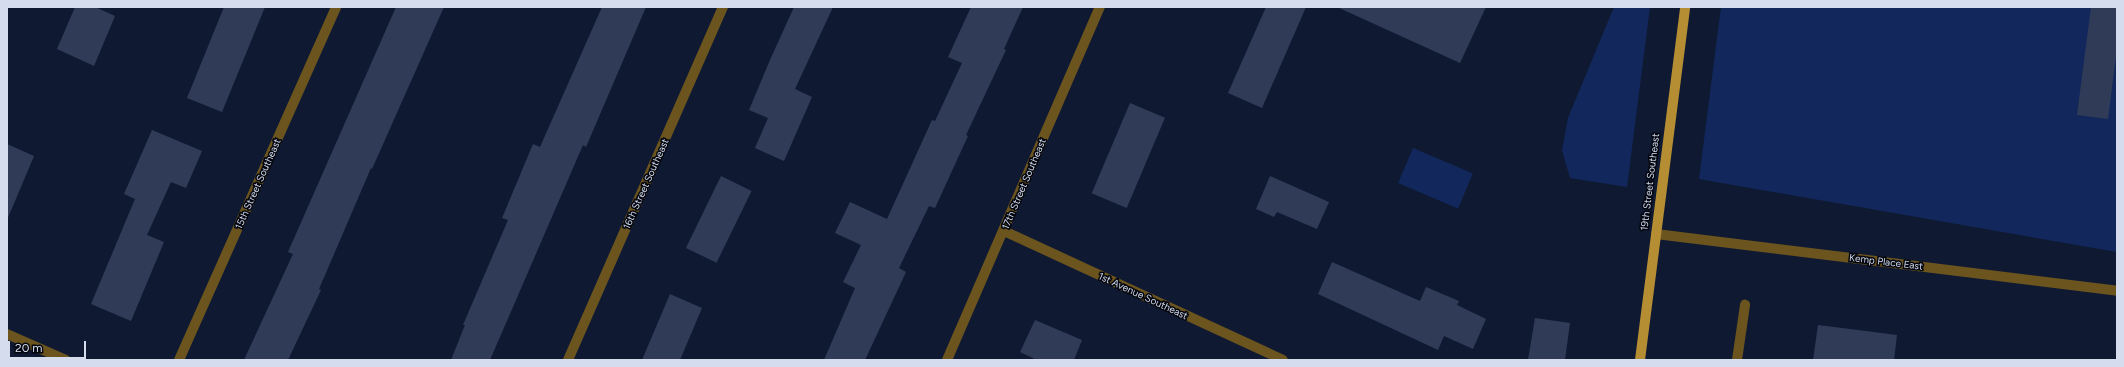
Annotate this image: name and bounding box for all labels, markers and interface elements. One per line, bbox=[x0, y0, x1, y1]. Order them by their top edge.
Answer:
street label: 19th Street Southeast bbox=[1638, 133, 1662, 231]
street label: 15th Street Southeast bbox=[233, 137, 283, 231]
street label: 16th Street Southeast bbox=[621, 137, 671, 231]
street label: 17th Street Southeast bbox=[999, 137, 1049, 231]
street label: Kemp Place East bbox=[1848, 252, 1924, 272]
street label: 1st Avenue Southeast bbox=[1096, 270, 1190, 322]
scale bar bbox=[10, 333, 88, 359]
text: 20 m bbox=[15, 341, 43, 355]

